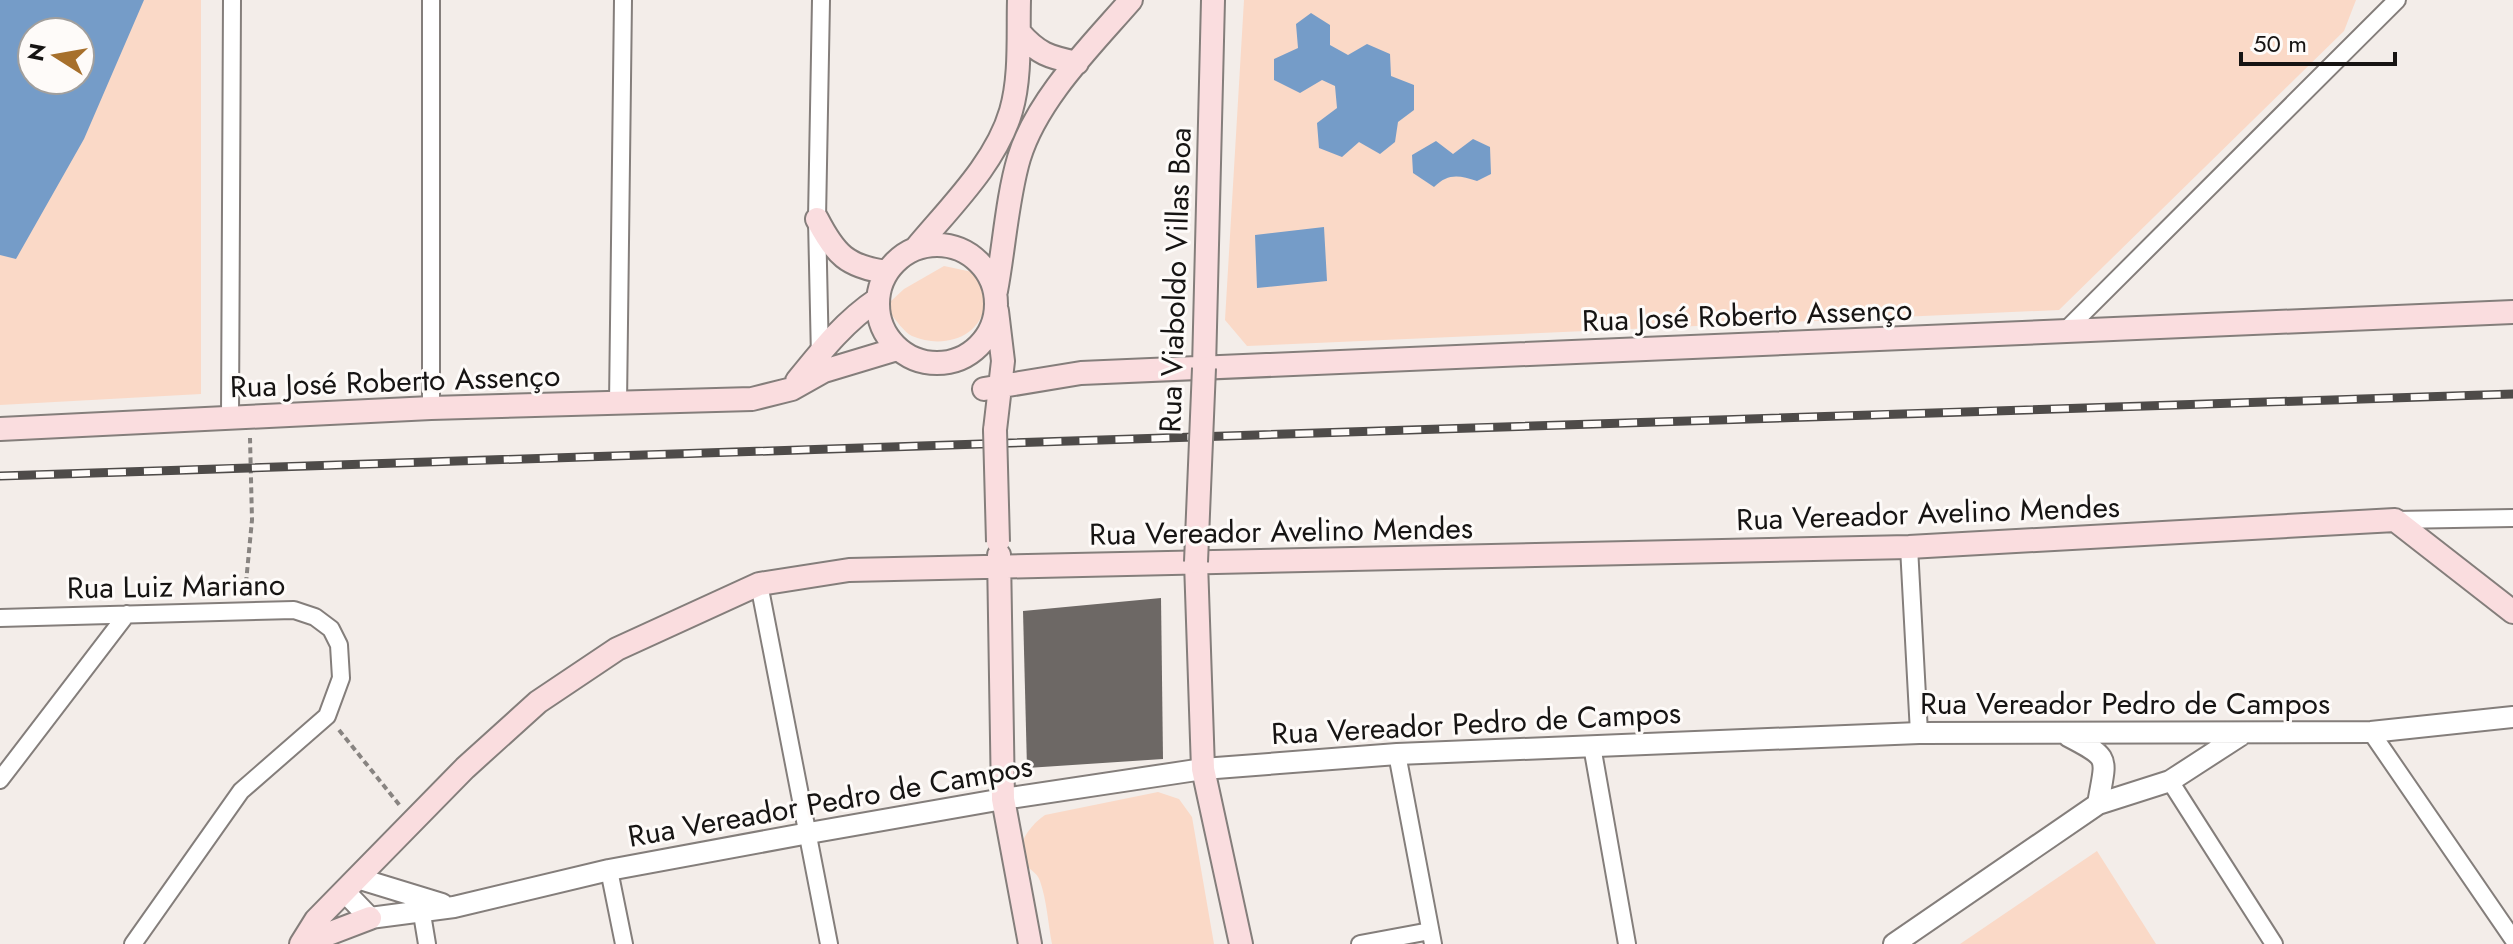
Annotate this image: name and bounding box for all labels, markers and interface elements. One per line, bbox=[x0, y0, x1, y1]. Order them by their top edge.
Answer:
north arrow bbox=[16, 16, 96, 96]
scale bar bbox=[2241, 16, 2395, 66]
text: 50 m bbox=[2253, 26, 2307, 61]
text: N bbox=[19, 41, 54, 64]
street label: Rua Viaboldo Villas Boa bbox=[1148, 127, 1202, 433]
street label: Rua José Roberto Assenço bbox=[1581, 288, 1913, 342]
street label: Rua José Roberto Assenço bbox=[229, 354, 561, 408]
street label: Rua Vereador Avelino Mendes bbox=[1735, 485, 2121, 541]
street label: Rua Vereador Avelino Mendes bbox=[1089, 506, 1473, 556]
street label: Rua Luiz Mariano bbox=[66, 563, 286, 609]
street label: Rua Vereador Pedro de Campos bbox=[1920, 682, 2330, 725]
street label: Rua Vereador Pedro de Campos bbox=[1270, 691, 1682, 755]
street label: Rua Vereador Pedro de Campos bbox=[624, 744, 1036, 858]

